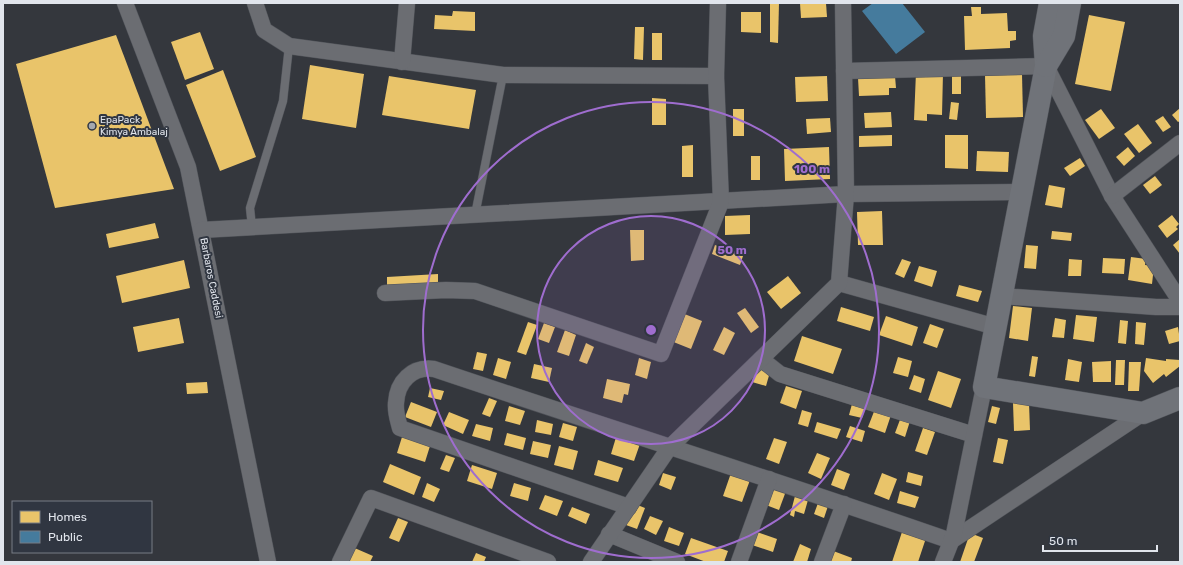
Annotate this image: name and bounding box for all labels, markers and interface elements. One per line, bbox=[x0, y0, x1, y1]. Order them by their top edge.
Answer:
place label: EpaPack Kimya Ambalaj bbox=[100, 114, 168, 138]
marker: EpaPack Kimya Ambalaj bbox=[87, 121, 97, 131]
text: 100 m bbox=[794, 162, 830, 176]
street label: Barbaros Caddesi bbox=[197, 237, 225, 319]
text: 50 m bbox=[717, 243, 747, 257]
centre of rings bbox=[644, 323, 658, 337]
legend bbox=[12, 501, 152, 553]
text: Homes bbox=[48, 510, 87, 524]
scale bar bbox=[1043, 527, 1157, 553]
text: Public bbox=[48, 530, 83, 544]
text: 50 m bbox=[1049, 534, 1077, 548]

